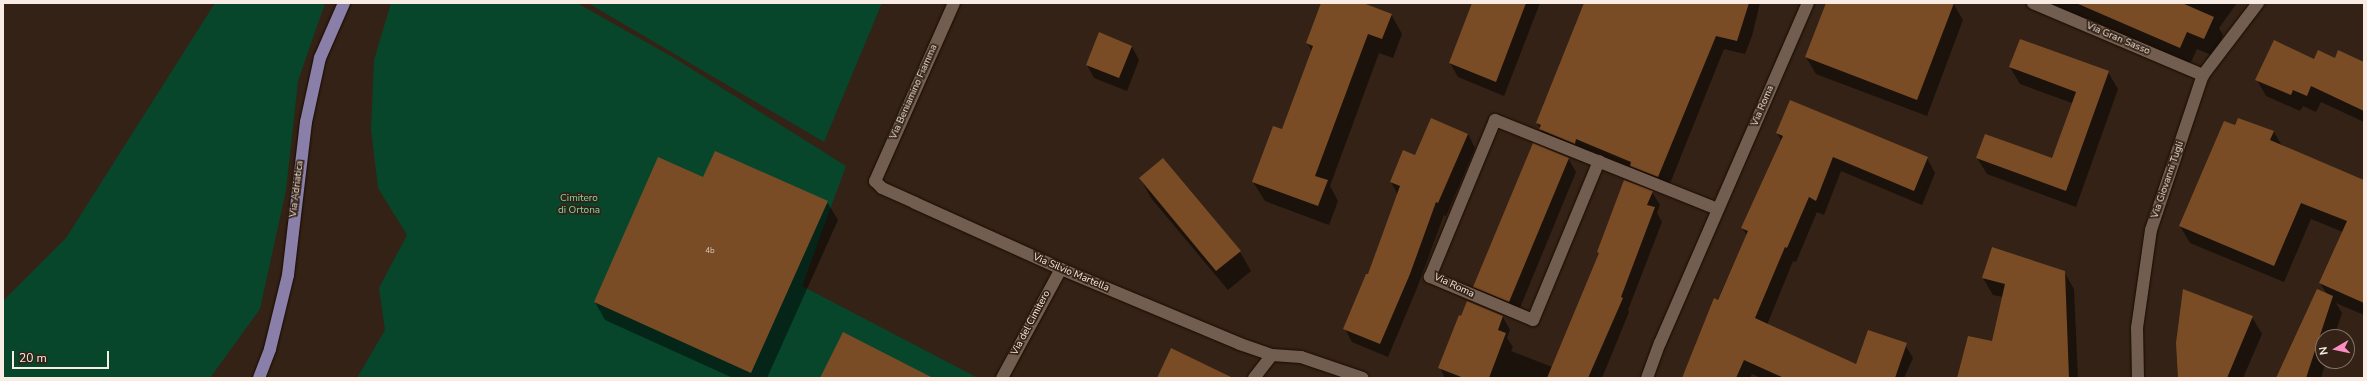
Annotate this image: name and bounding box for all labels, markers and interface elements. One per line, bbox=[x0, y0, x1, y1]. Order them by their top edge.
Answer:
street label: Via Gran Sasso bbox=[2084, 20, 2152, 58]
street label: Via Beniamino Fiamma bbox=[888, 43, 940, 141]
street label: Via Roma bbox=[1749, 84, 1777, 128]
street label: Via Giovanni Tugli bbox=[2149, 140, 2187, 220]
street label: Via Adriatica bbox=[288, 160, 306, 218]
park label: Cimitero di Ortona bbox=[558, 192, 600, 216]
house number: 4b bbox=[705, 246, 715, 256]
street label: Via Silvio Martella bbox=[1031, 252, 1111, 294]
street label: Via Roma bbox=[1432, 271, 1476, 301]
street label: Via del Cimitero bbox=[1009, 289, 1053, 357]
north arrow bbox=[2315, 329, 2355, 369]
scale bar bbox=[14, 343, 111, 369]
text: N bbox=[2316, 346, 2332, 356]
text: 20 m bbox=[19, 350, 47, 366]

